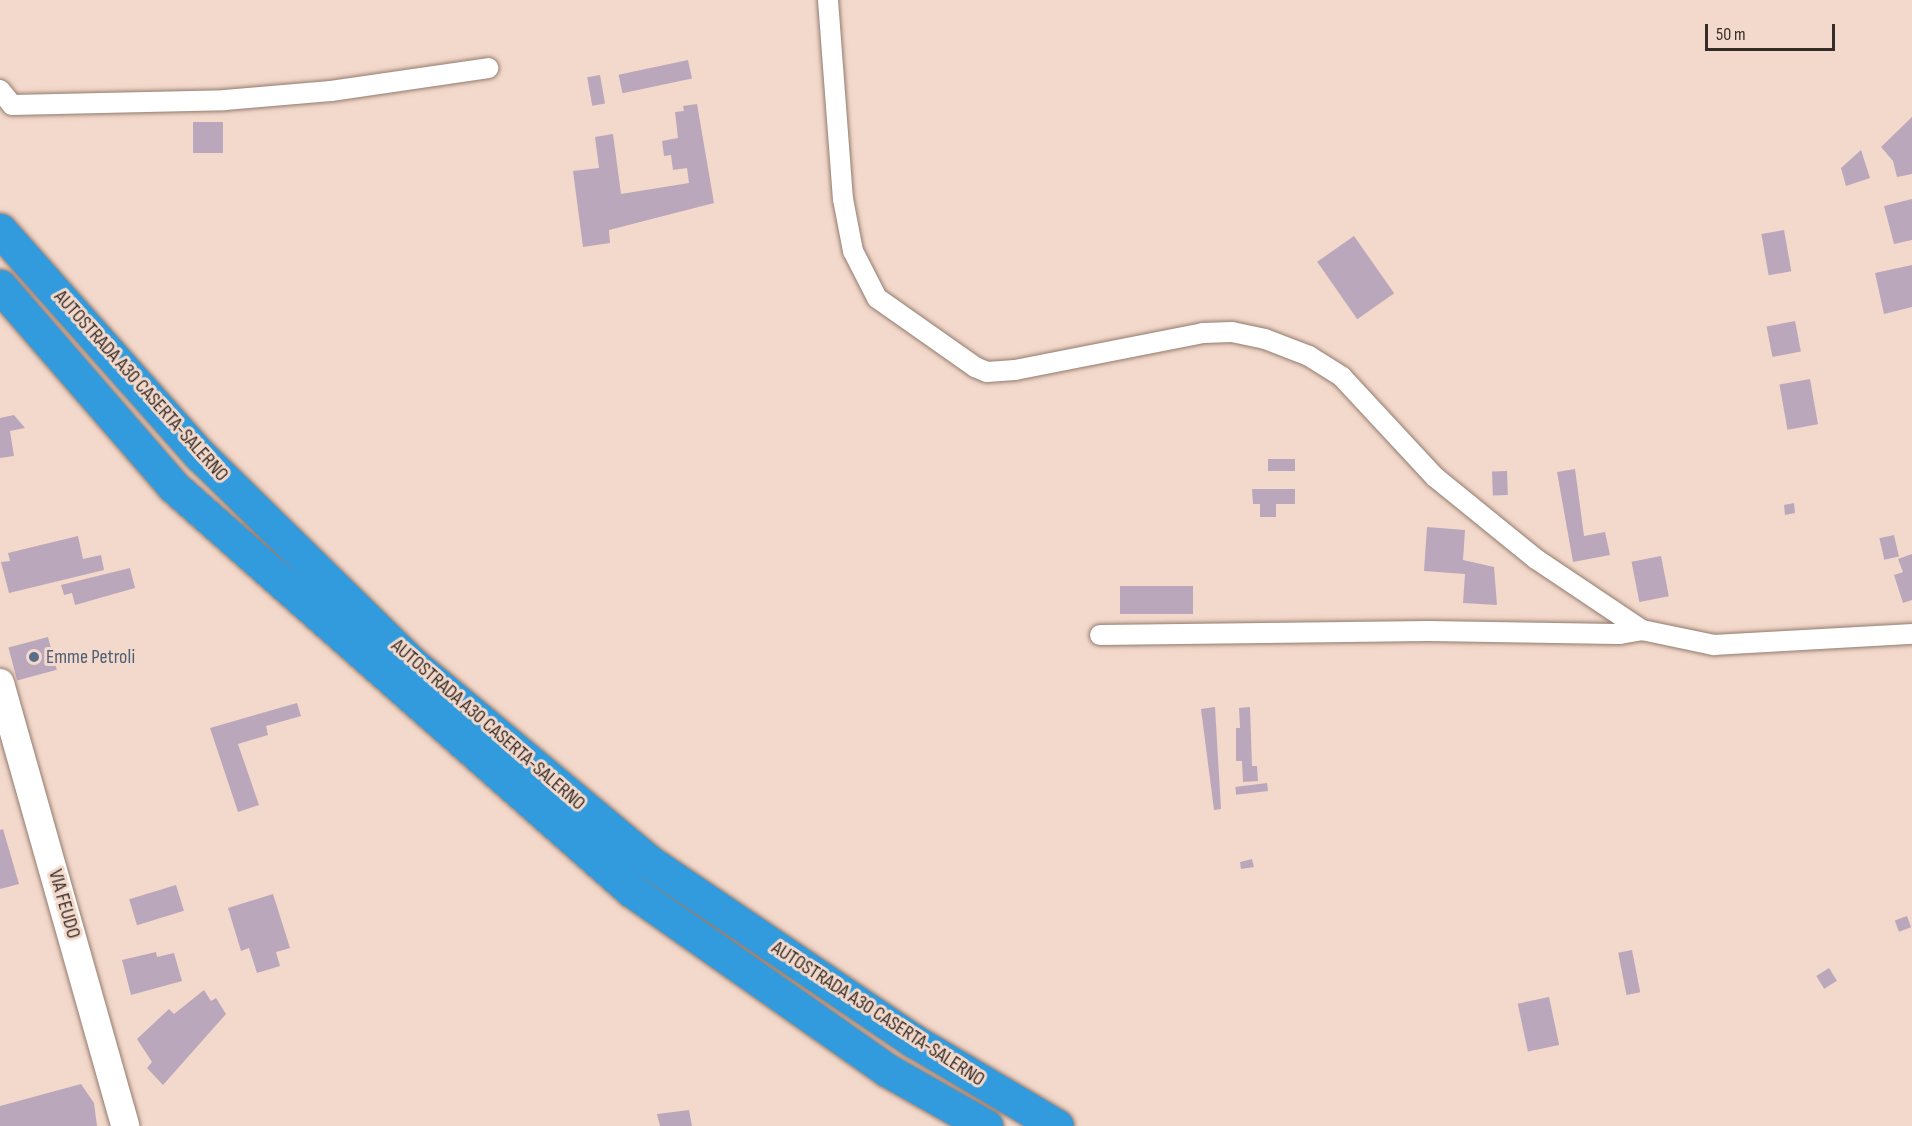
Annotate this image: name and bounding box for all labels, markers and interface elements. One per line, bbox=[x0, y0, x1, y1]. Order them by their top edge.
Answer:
scale bar bbox=[1708, 12, 1838, 50]
text: 50 m bbox=[1716, 24, 1746, 45]
street label: AUTOSTRADA A30 CASERTA-SALERNO bbox=[49, 285, 233, 487]
street label: AUTOSTRADA A30 CASERTA-SALERNO bbox=[386, 634, 590, 816]
place label: Emme Petroli bbox=[46, 645, 135, 669]
marker: Emme Petroli bbox=[27, 650, 41, 664]
street label: VIA FEUDO bbox=[43, 867, 85, 941]
street label: AUTOSTRADA A30 CASERTA-SALERNO bbox=[767, 936, 989, 1092]

